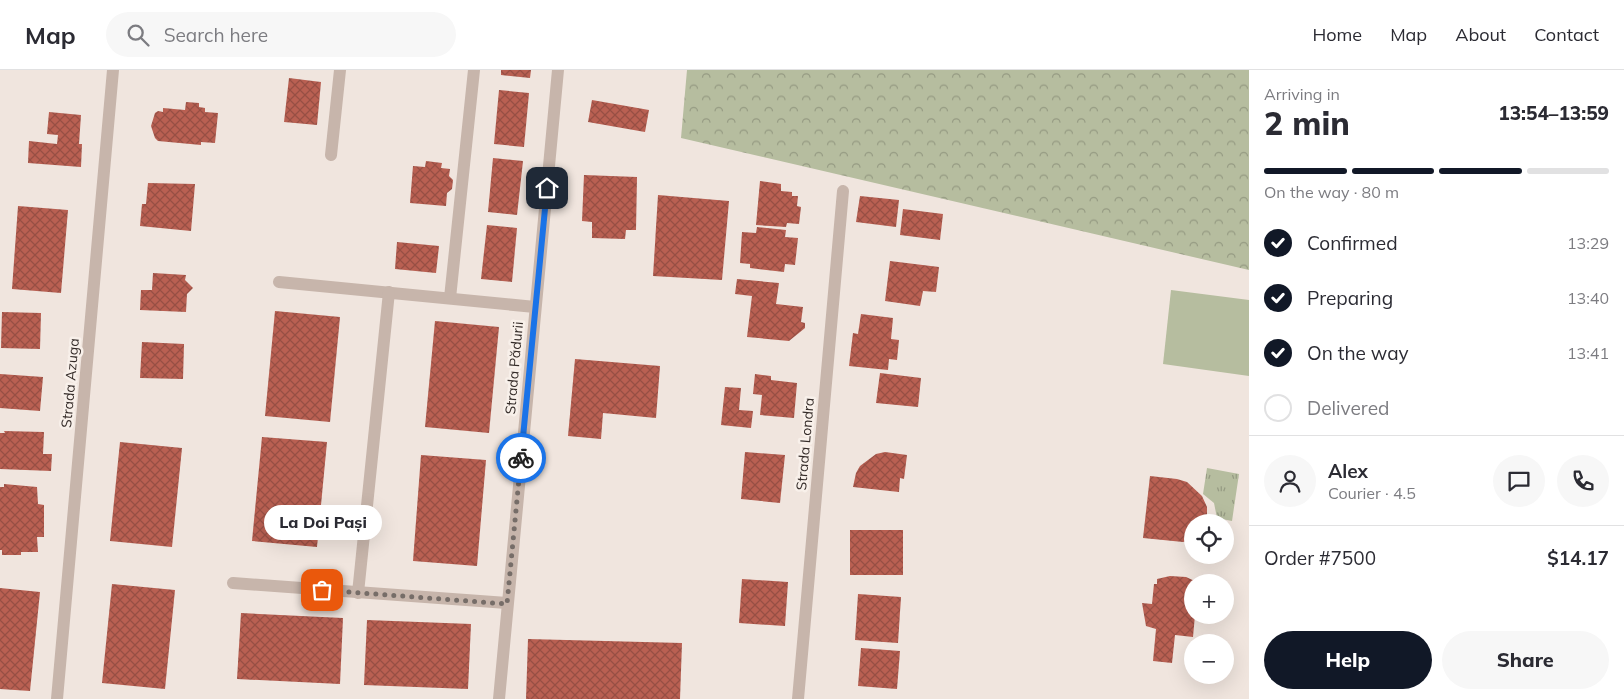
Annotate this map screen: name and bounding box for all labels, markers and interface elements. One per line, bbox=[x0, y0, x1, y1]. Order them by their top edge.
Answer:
search box bbox=[106, 12, 456, 57]
text: Map bbox=[25, 20, 76, 50]
icon: search bbox=[124, 21, 152, 49]
text: Search here bbox=[164, 23, 268, 47]
text: Home bbox=[1312, 23, 1362, 46]
text: Map bbox=[1390, 23, 1427, 46]
text: About bbox=[1455, 23, 1506, 46]
text: Contact bbox=[1534, 23, 1599, 46]
text: Arriving in bbox=[1264, 84, 1340, 104]
text: 13:54–13:59 bbox=[1498, 101, 1609, 125]
text: 2 min bbox=[1264, 103, 1350, 143]
pin bbox=[526, 167, 568, 209]
icon: home bbox=[533, 174, 561, 202]
text: On the way · 80 m bbox=[1264, 182, 1399, 202]
icon: check bbox=[1264, 229, 1292, 257]
text: Confirmed bbox=[1307, 231, 1398, 255]
text: 13:29 bbox=[1567, 233, 1609, 253]
icon: check bbox=[1264, 284, 1292, 312]
text: Preparing bbox=[1307, 286, 1393, 310]
text: 13:40 bbox=[1567, 288, 1609, 308]
street label: Strada Pădurii bbox=[501, 321, 527, 415]
street label: Strada Azuga bbox=[57, 337, 83, 429]
icon: check bbox=[1264, 339, 1292, 367]
text: On the way bbox=[1307, 341, 1409, 365]
text: 13:41 bbox=[1567, 343, 1609, 363]
text: Delivered bbox=[1307, 396, 1389, 420]
street label: Strada Londra bbox=[792, 397, 818, 491]
courier bbox=[496, 433, 546, 483]
icon: bike bbox=[507, 444, 535, 472]
button: person bbox=[1264, 455, 1316, 507]
button: chat bbox=[1493, 455, 1545, 507]
button: phone bbox=[1557, 455, 1609, 507]
text: Alex bbox=[1328, 459, 1368, 483]
text: Courier · 4.5 bbox=[1328, 483, 1416, 503]
callout: La Doi Pași bbox=[263, 505, 381, 540]
text: La Doi Pași bbox=[279, 512, 367, 532]
map controls bbox=[1184, 514, 1234, 684]
button: locate bbox=[1184, 514, 1234, 564]
text: Order #7500 bbox=[1264, 546, 1376, 570]
text: $14.17 bbox=[1547, 546, 1609, 570]
pin bbox=[301, 569, 343, 611]
button: + bbox=[1184, 574, 1234, 624]
icon: bag bbox=[308, 576, 336, 604]
button: Help bbox=[1264, 631, 1432, 689]
button: Share bbox=[1442, 631, 1609, 689]
button: − bbox=[1184, 634, 1234, 684]

